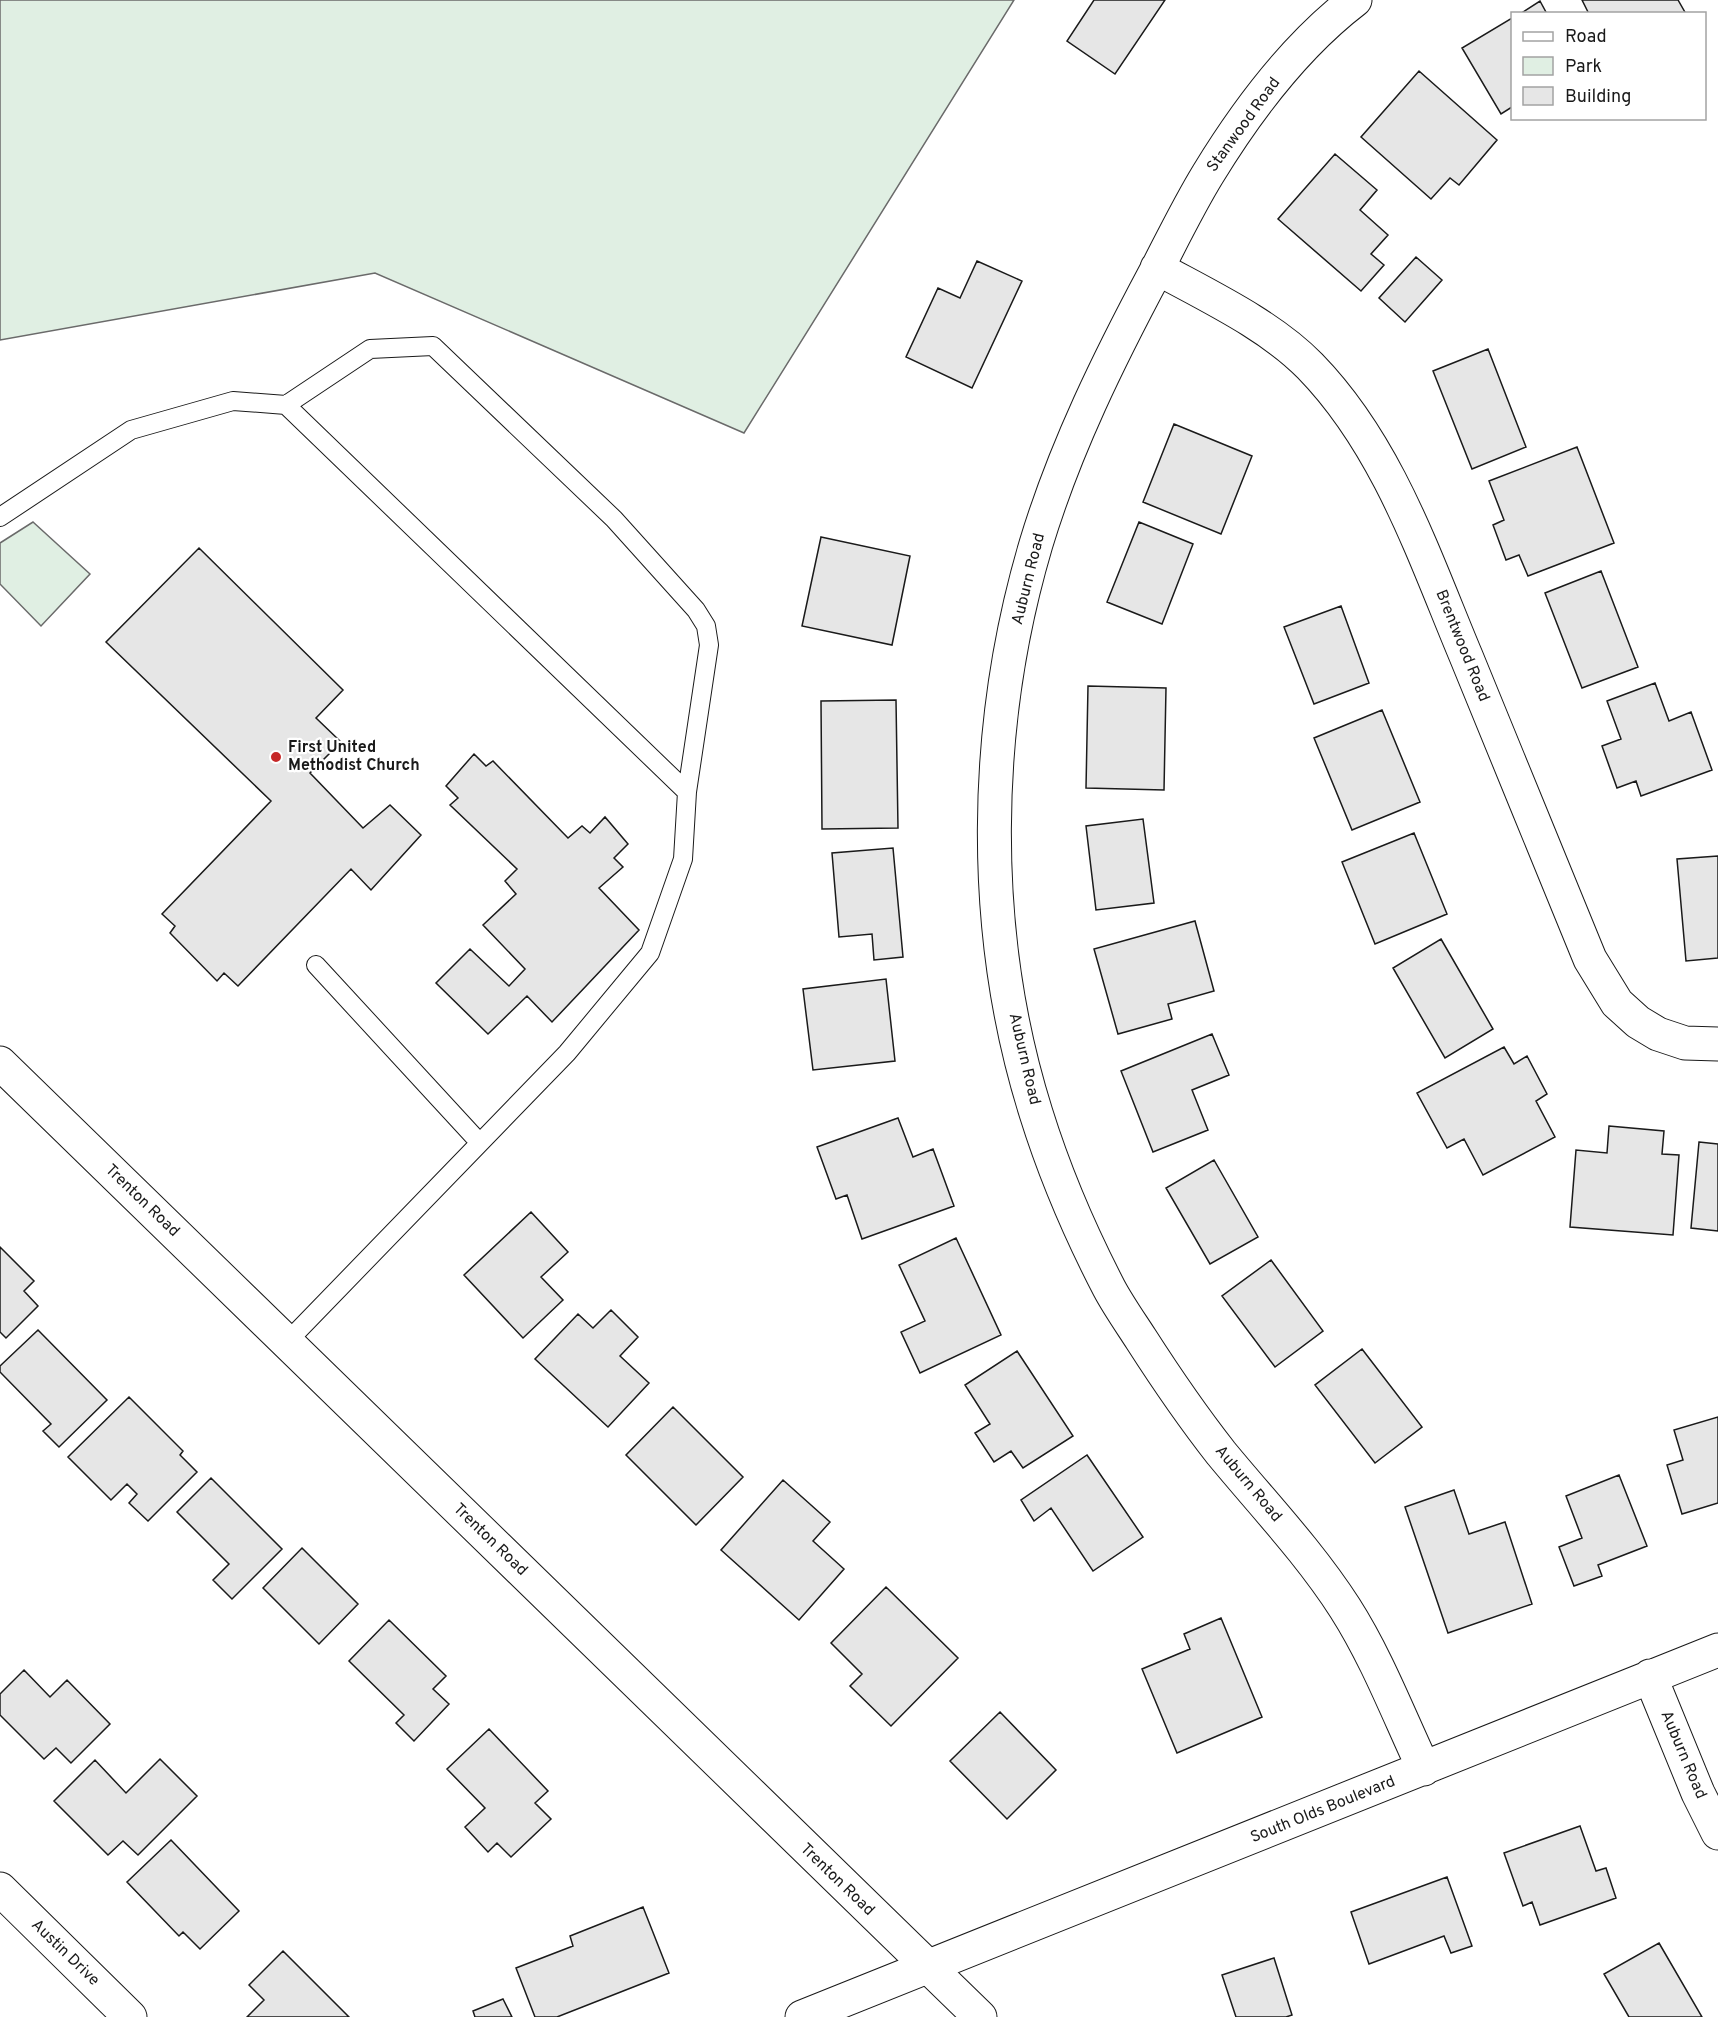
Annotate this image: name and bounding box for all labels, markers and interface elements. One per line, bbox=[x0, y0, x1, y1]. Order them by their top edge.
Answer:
legend bbox=[1511, 12, 1706, 120]
text: Road bbox=[1565, 26, 1607, 49]
text: Park bbox=[1565, 56, 1602, 79]
street label: Stanwood Road bbox=[1203, 74, 1285, 176]
text: Building bbox=[1565, 86, 1631, 109]
street label: Auburn Road bbox=[1008, 531, 1050, 627]
street label: Brentwood Road bbox=[1430, 587, 1494, 705]
place label: First United Methodist Church bbox=[288, 738, 420, 776]
marker: First United Methodist Church bbox=[269, 750, 283, 764]
street label: Auburn Road bbox=[1004, 1011, 1044, 1107]
street label: Trenton Road bbox=[101, 1161, 183, 1241]
street label: Auburn Road bbox=[1210, 1442, 1286, 1526]
street label: Trenton Road bbox=[449, 1500, 531, 1580]
street label: Auburn Road bbox=[1655, 1708, 1711, 1802]
street label: South Olds Boulevard bbox=[1248, 1772, 1398, 1848]
street label: Trenton Road bbox=[796, 1840, 878, 1920]
street label: Austin Drive bbox=[27, 1915, 103, 1991]

